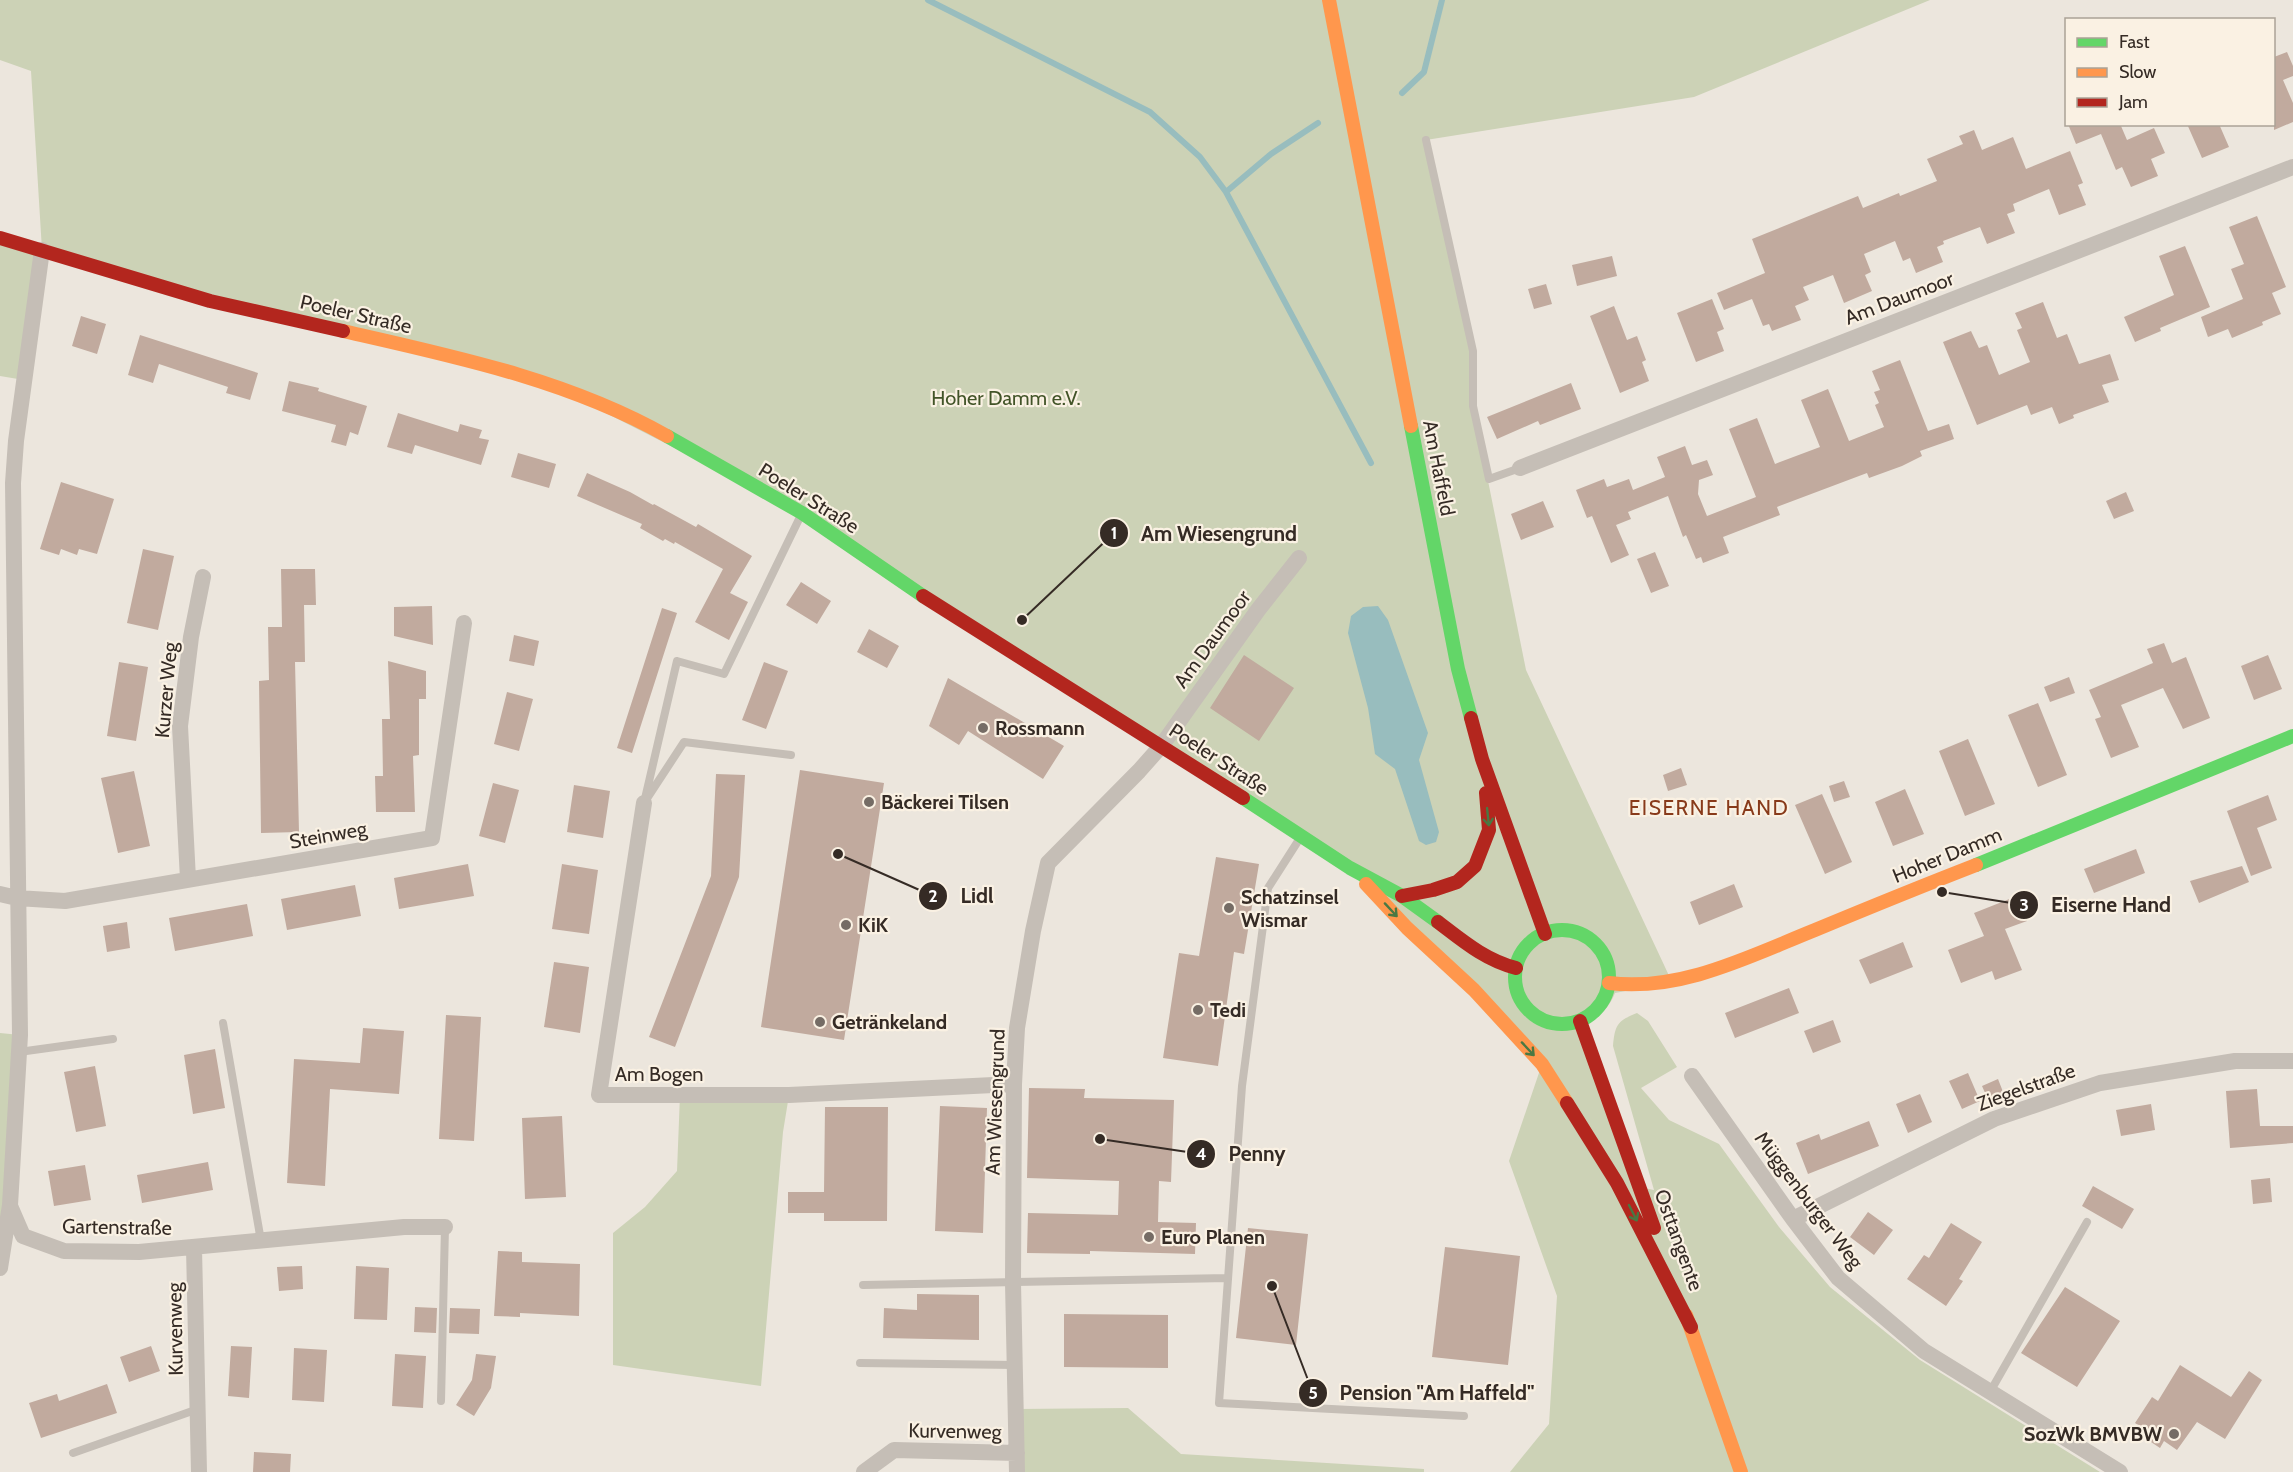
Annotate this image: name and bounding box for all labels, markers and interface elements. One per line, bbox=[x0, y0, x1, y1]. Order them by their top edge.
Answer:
legend bbox=[2065, 18, 2275, 126]
text: Fast bbox=[2119, 31, 2150, 53]
text: Slow bbox=[2119, 61, 2156, 83]
text: Jam bbox=[2118, 91, 2148, 113]
street label: Am Daumoor bbox=[1841, 266, 1957, 330]
street label: Poeler Straße bbox=[298, 290, 414, 338]
park label: Hoher Damm e.V. bbox=[931, 386, 1081, 410]
street label: Am Haffeld bbox=[1418, 418, 1460, 518]
street label: Poeler Straße bbox=[754, 458, 864, 538]
callout: Am Wiesengrund bbox=[1099, 514, 1309, 553]
text: Am Wiesengrund bbox=[1141, 521, 1297, 546]
text: 1 bbox=[1111, 522, 1117, 544]
street label: Am Daumoor bbox=[1169, 585, 1256, 692]
street label: Kurzer Weg bbox=[150, 640, 182, 739]
place label: Rossmann bbox=[995, 716, 1085, 740]
street label: Poeler Straße bbox=[1165, 718, 1273, 800]
marker: Rossmann bbox=[976, 721, 990, 735]
place label: Bäckerei Tilsen bbox=[881, 790, 1009, 814]
marker: Bäckerei Tilsen bbox=[862, 795, 876, 809]
district label: EISERNE HAND bbox=[1629, 795, 1789, 820]
one-way arrow bbox=[1483, 806, 1494, 826]
street label: Steinweg bbox=[287, 816, 370, 854]
street label: Hoher Damm bbox=[1889, 822, 2005, 888]
callout: Lidl bbox=[918, 876, 1005, 915]
text: Lidl bbox=[960, 883, 994, 908]
text: 2 bbox=[928, 885, 938, 907]
place label: Schatzinsel Wismar bbox=[1241, 885, 1339, 932]
callout: Eiserne Hand bbox=[2009, 885, 2183, 924]
text: Eiserne Hand bbox=[2051, 892, 2171, 917]
text: 3 bbox=[2019, 894, 2029, 916]
marker: Schatzinsel Wismar bbox=[1222, 901, 1236, 915]
one-way arrow bbox=[1384, 903, 1398, 918]
place label: KiK bbox=[858, 913, 889, 937]
marker: KiK bbox=[839, 918, 853, 932]
place label: Tedi bbox=[1210, 998, 1246, 1022]
marker: Tedi bbox=[1191, 1003, 1205, 1017]
place label: Getränkeland bbox=[832, 1010, 947, 1034]
marker: Getränkeland bbox=[813, 1015, 827, 1029]
street label: Am Wiesengrund bbox=[980, 1028, 1010, 1176]
one-way arrow bbox=[1521, 1041, 1535, 1056]
street label: Ziegelstraße bbox=[1974, 1058, 2078, 1116]
street label: Am Bogen bbox=[615, 1062, 703, 1086]
street label: Müggenburger Weg bbox=[1750, 1127, 1869, 1274]
callout: Penny bbox=[1186, 1134, 1297, 1173]
text: Penny bbox=[1228, 1141, 1286, 1166]
text: 4 bbox=[1195, 1143, 1207, 1165]
street label: Osttangente bbox=[1650, 1186, 1708, 1294]
one-way arrow bbox=[1627, 1203, 1639, 1221]
street label: Gartenstraße bbox=[62, 1214, 172, 1240]
place label: Euro Planen bbox=[1161, 1225, 1265, 1249]
marker: Euro Planen bbox=[1142, 1230, 1156, 1244]
street label: Kurvenweg bbox=[162, 1281, 188, 1376]
callout: Pension "Am Haffeld" bbox=[1298, 1373, 1547, 1412]
text: Pension "Am Haffeld" bbox=[1340, 1380, 1534, 1405]
text: 5 bbox=[1308, 1382, 1318, 1404]
street label: Kurvenweg bbox=[908, 1418, 1003, 1444]
place label: SozWk BMVBW bbox=[2024, 1422, 2163, 1446]
marker: SozWk BMVBW bbox=[2167, 1427, 2181, 1441]

